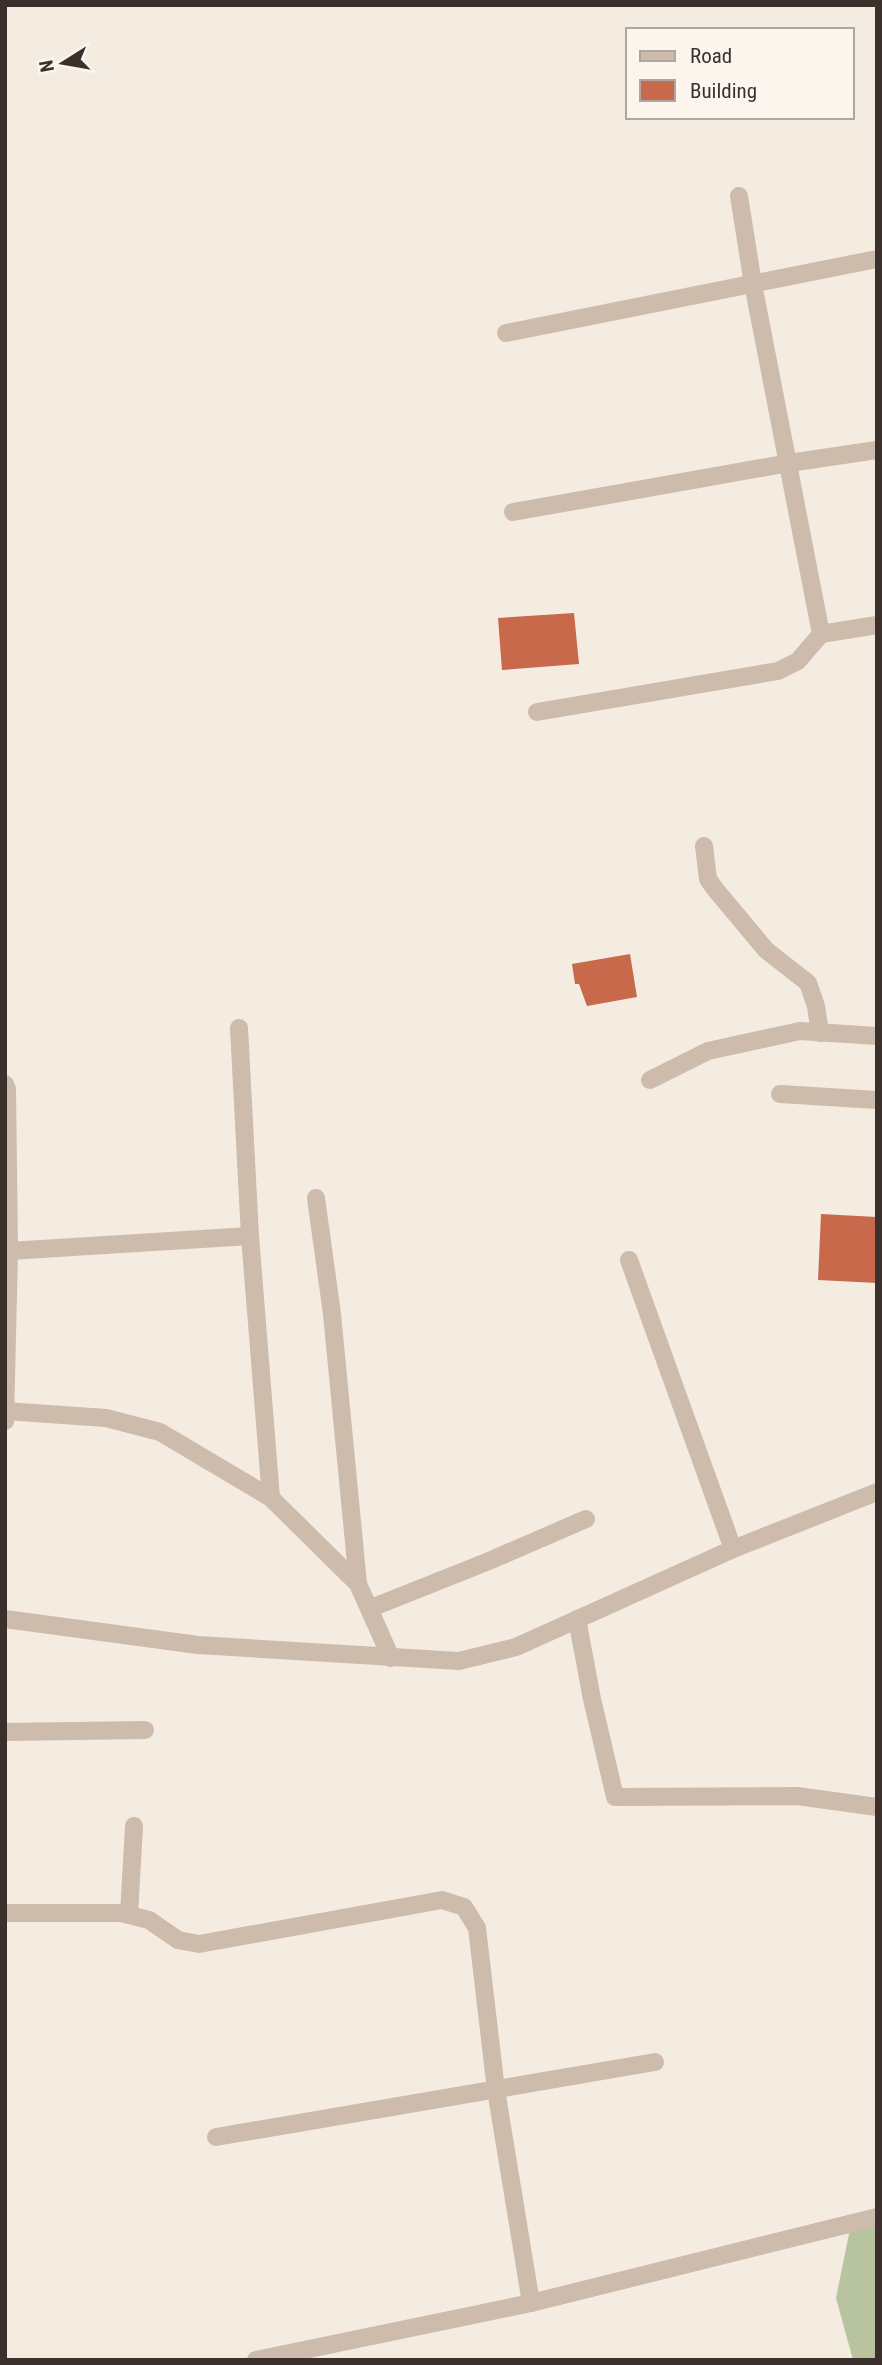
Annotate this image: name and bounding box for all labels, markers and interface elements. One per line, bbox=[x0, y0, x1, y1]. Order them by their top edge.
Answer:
north arrow bbox=[28, 28, 98, 98]
legend bbox=[626, 28, 854, 119]
text: Road bbox=[690, 44, 732, 68]
text: N bbox=[34, 58, 59, 74]
text: Building bbox=[690, 79, 757, 103]

